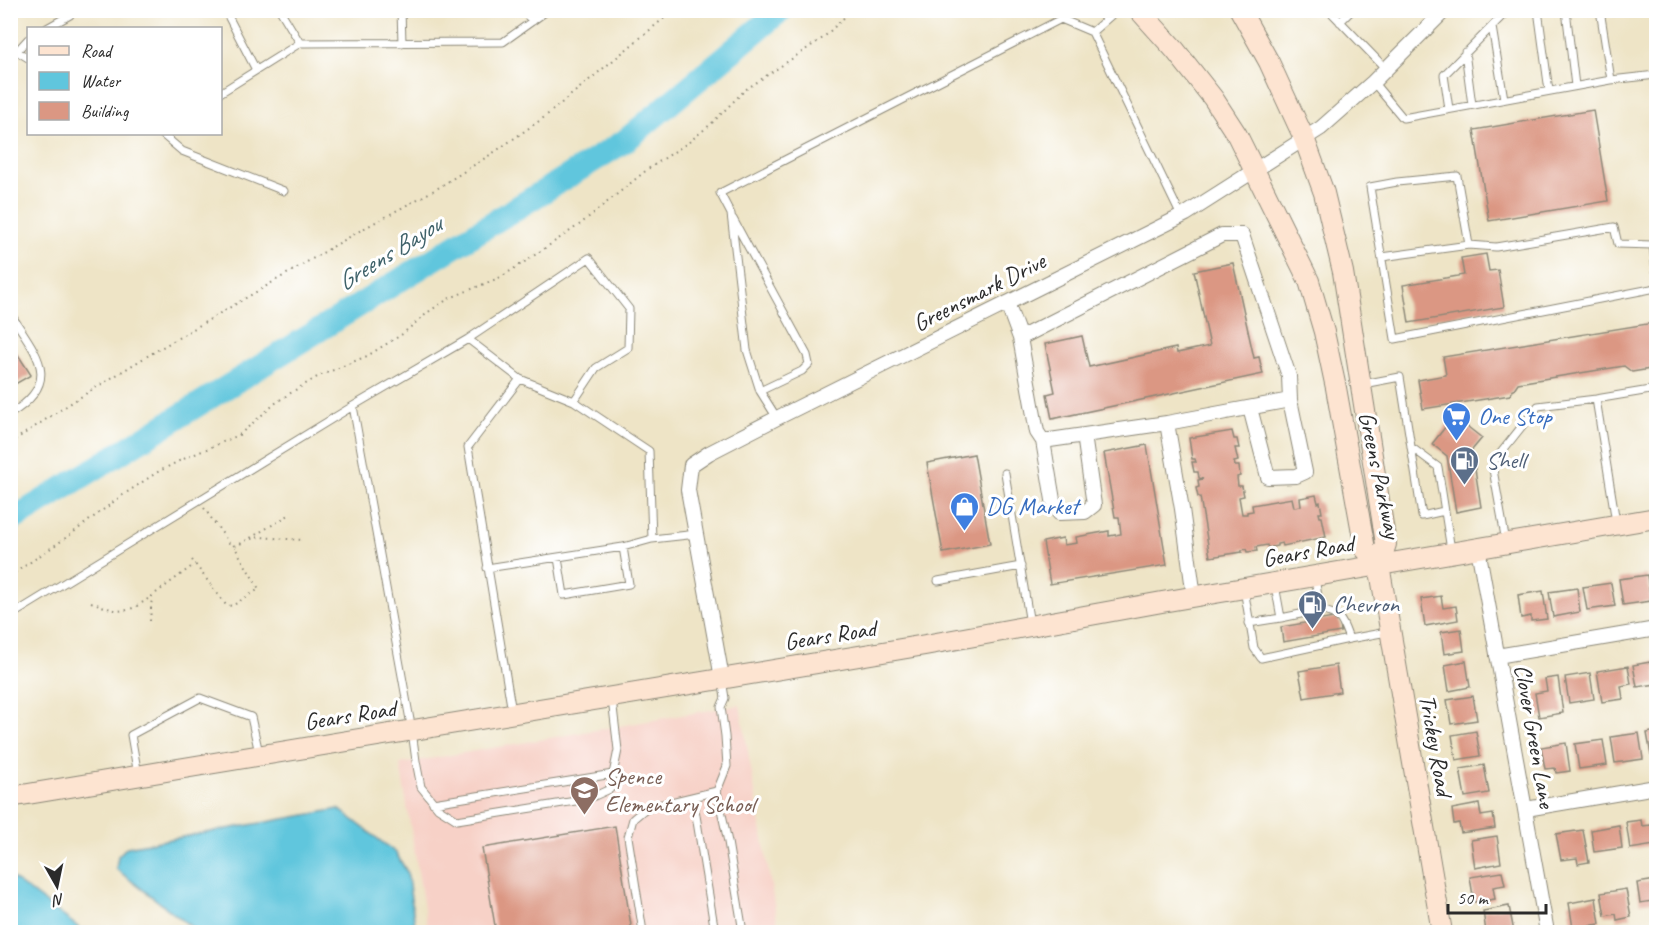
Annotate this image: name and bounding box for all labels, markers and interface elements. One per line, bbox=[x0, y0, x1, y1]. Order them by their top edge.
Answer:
legend bbox=[27, 27, 222, 135]
text: Road bbox=[81, 40, 114, 62]
text: Water bbox=[81, 70, 122, 92]
text: Building bbox=[81, 100, 130, 122]
water label: Greens Bayou bbox=[330, 206, 451, 298]
street label: Greensmark Drive bbox=[908, 245, 1052, 338]
supermarket icon: One Stop bbox=[1441, 400, 1473, 442]
place label: One Stop bbox=[1478, 401, 1553, 431]
street label: Greens Parkway bbox=[1352, 409, 1408, 543]
fuel station icon: Shell bbox=[1449, 444, 1481, 486]
place label: Shell bbox=[1486, 445, 1529, 475]
shop icon: DG Market bbox=[949, 490, 981, 532]
place label: DG Market bbox=[986, 491, 1082, 521]
street label: Gears Road bbox=[1260, 528, 1359, 574]
fuel station icon: Chevron bbox=[1296, 588, 1328, 630]
place label: Chevron bbox=[1333, 589, 1400, 619]
street label: Gears Road bbox=[782, 612, 881, 657]
street label: Clover Green Lane bbox=[1508, 662, 1563, 812]
street label: Gears Road bbox=[302, 692, 401, 737]
street label: Trickey Road bbox=[1412, 692, 1460, 802]
place label: Spence Elementary School bbox=[605, 761, 759, 819]
school or university icon: Spence Elementary School bbox=[568, 774, 600, 816]
north arrow bbox=[27, 856, 87, 916]
scale bar bbox=[1448, 877, 1546, 915]
text: 50 m bbox=[1457, 887, 1490, 909]
text: N bbox=[50, 889, 66, 911]

